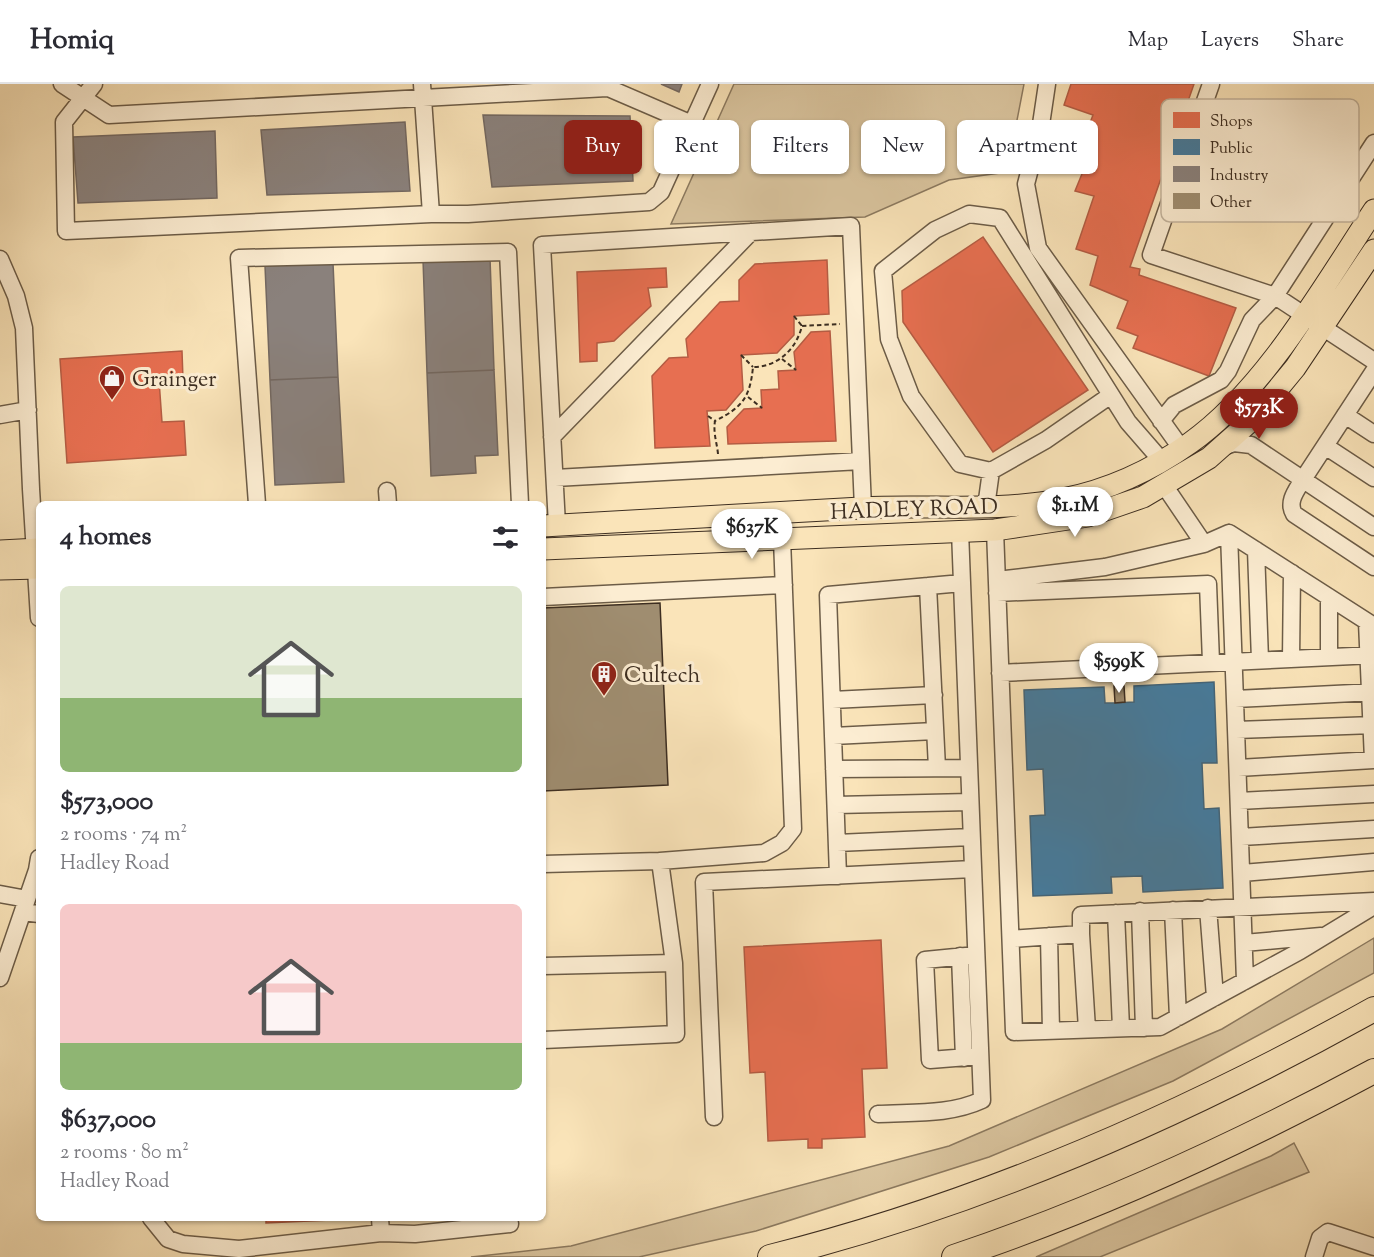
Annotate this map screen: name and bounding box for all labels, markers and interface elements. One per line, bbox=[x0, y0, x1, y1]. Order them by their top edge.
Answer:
text: Homiq bbox=[30, 21, 114, 61]
text: Map bbox=[1128, 26, 1168, 56]
text: Layers bbox=[1201, 26, 1259, 56]
text: Share bbox=[1292, 26, 1344, 56]
legend bbox=[1161, 99, 1359, 222]
text: Shops bbox=[1210, 111, 1253, 134]
chip: Buy bbox=[564, 120, 642, 174]
chip: Rent bbox=[654, 120, 739, 174]
chip: Filters bbox=[751, 120, 849, 174]
chip: New bbox=[861, 120, 945, 174]
chip: Apartment bbox=[957, 120, 1098, 174]
text: Public bbox=[1210, 138, 1253, 161]
text: Industry bbox=[1210, 165, 1268, 188]
text: Other bbox=[1210, 192, 1252, 215]
shop icon: Grainger bbox=[97, 363, 127, 401]
place label: Grainger bbox=[132, 365, 217, 397]
pin: $573K bbox=[1217, 389, 1301, 440]
text: $573K bbox=[1234, 394, 1284, 423]
pin: $1.1M bbox=[1033, 487, 1117, 538]
street label: HADLEY ROAD bbox=[830, 492, 998, 530]
text: $1.1M bbox=[1051, 492, 1099, 521]
pin: $637K bbox=[710, 509, 794, 560]
text: $637K bbox=[725, 514, 779, 543]
text: 4 homes bbox=[60, 519, 151, 556]
icon: filters bbox=[489, 521, 522, 554]
icon: home bbox=[237, 625, 345, 733]
pin: $599K bbox=[1077, 643, 1161, 694]
text: $599K bbox=[1093, 648, 1145, 677]
building icon: Cultech bbox=[589, 659, 619, 697]
place label: Cultech bbox=[624, 661, 701, 693]
text: $573,000 bbox=[60, 784, 153, 821]
text: 2 rooms · 74 m² bbox=[60, 821, 187, 850]
text: Hadley Road bbox=[60, 850, 170, 879]
icon: home bbox=[237, 943, 345, 1051]
text: $637,000 bbox=[60, 1102, 156, 1139]
text: 2 rooms · 80 m² bbox=[60, 1139, 189, 1168]
text: Hadley Road bbox=[60, 1168, 170, 1197]

